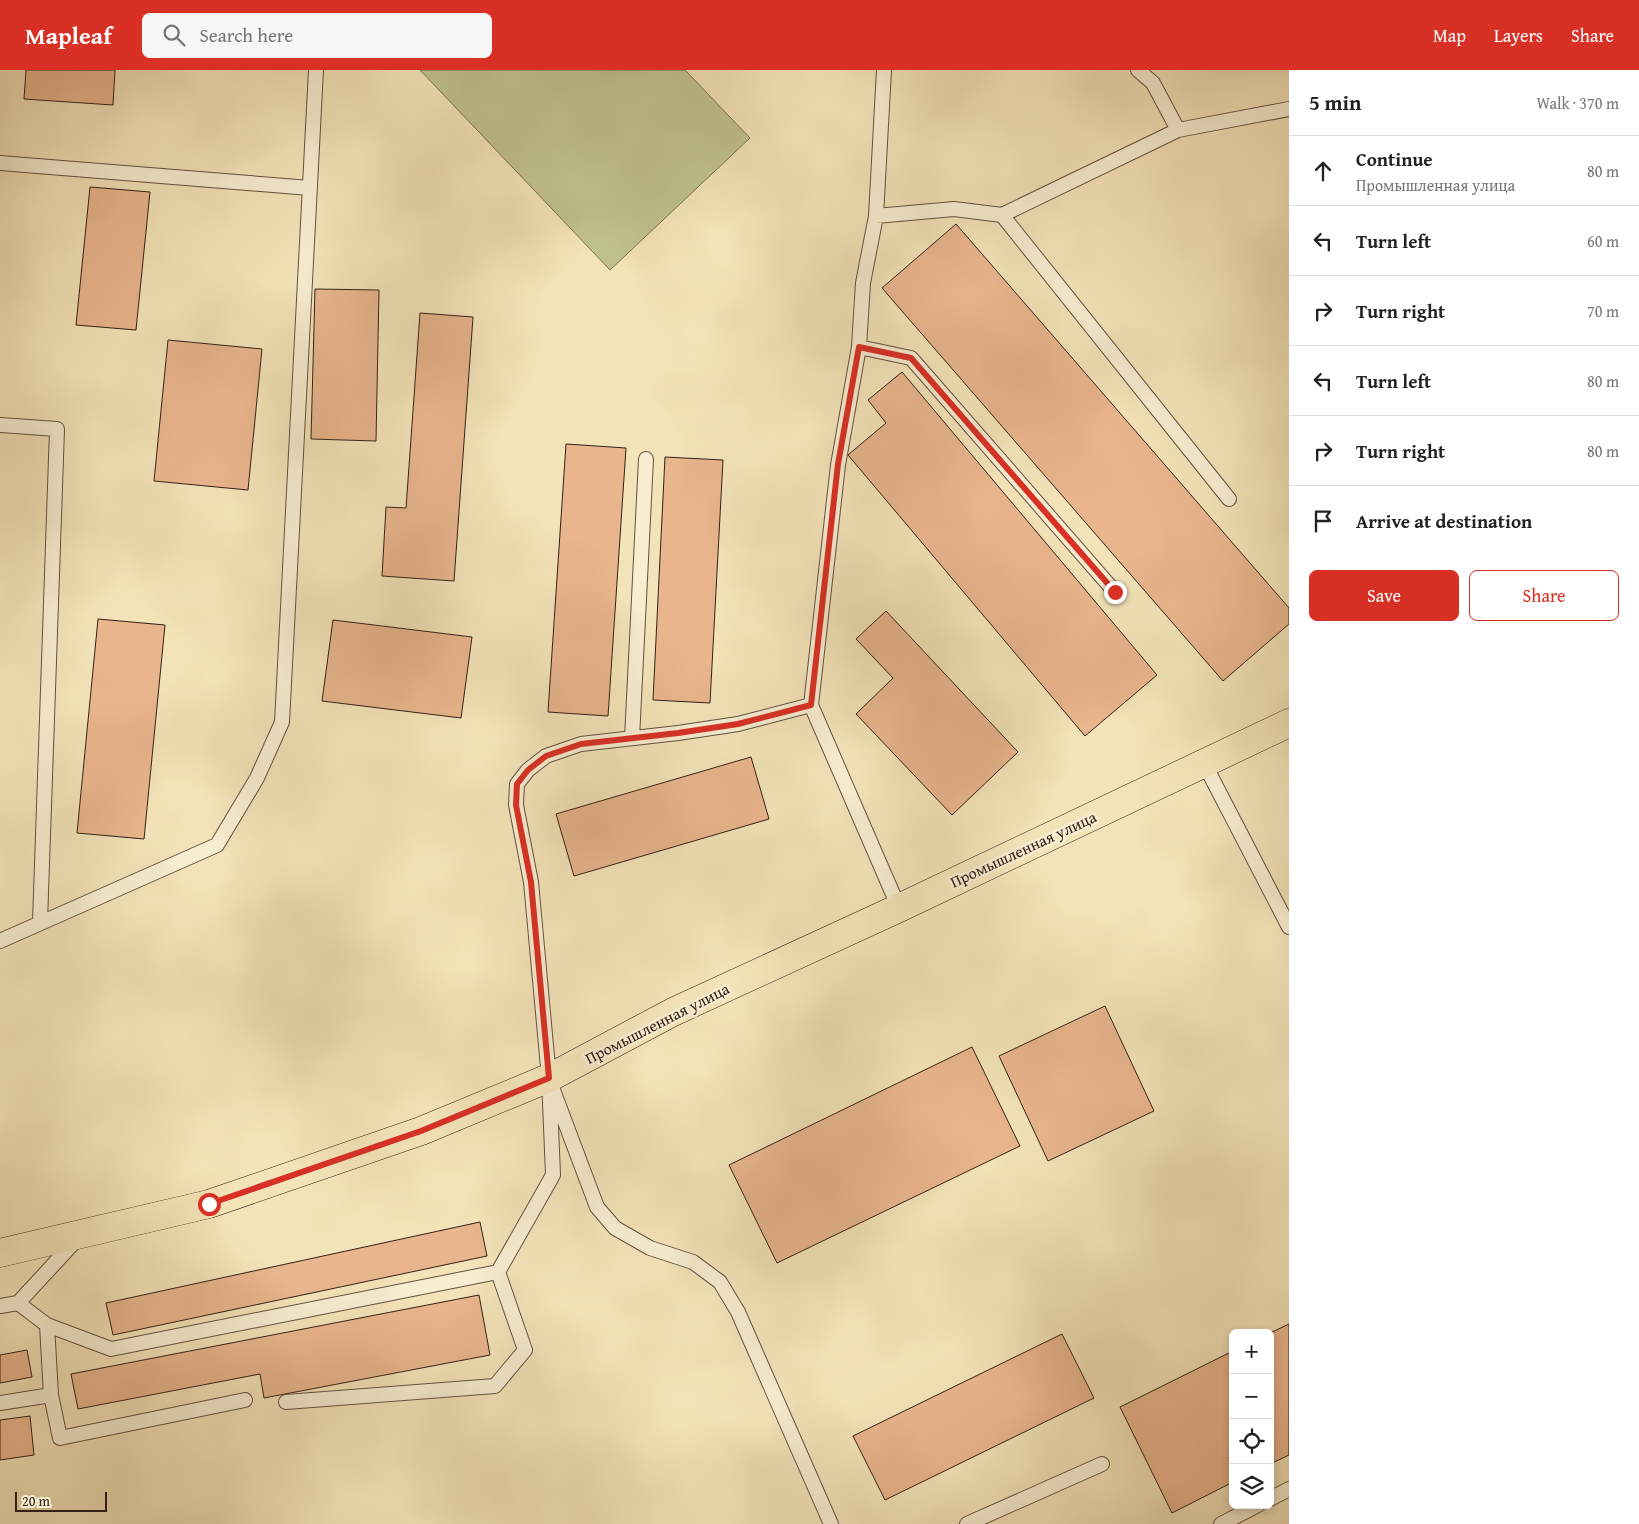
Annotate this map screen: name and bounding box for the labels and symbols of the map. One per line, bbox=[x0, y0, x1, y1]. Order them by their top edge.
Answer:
route end bbox=[1104, 581, 1127, 604]
street label: Промышленная улица bbox=[946, 804, 1101, 894]
street label: Промышленная улица bbox=[581, 976, 734, 1070]
route start bbox=[198, 1193, 221, 1216]
scale bar bbox=[15, 1489, 108, 1512]

